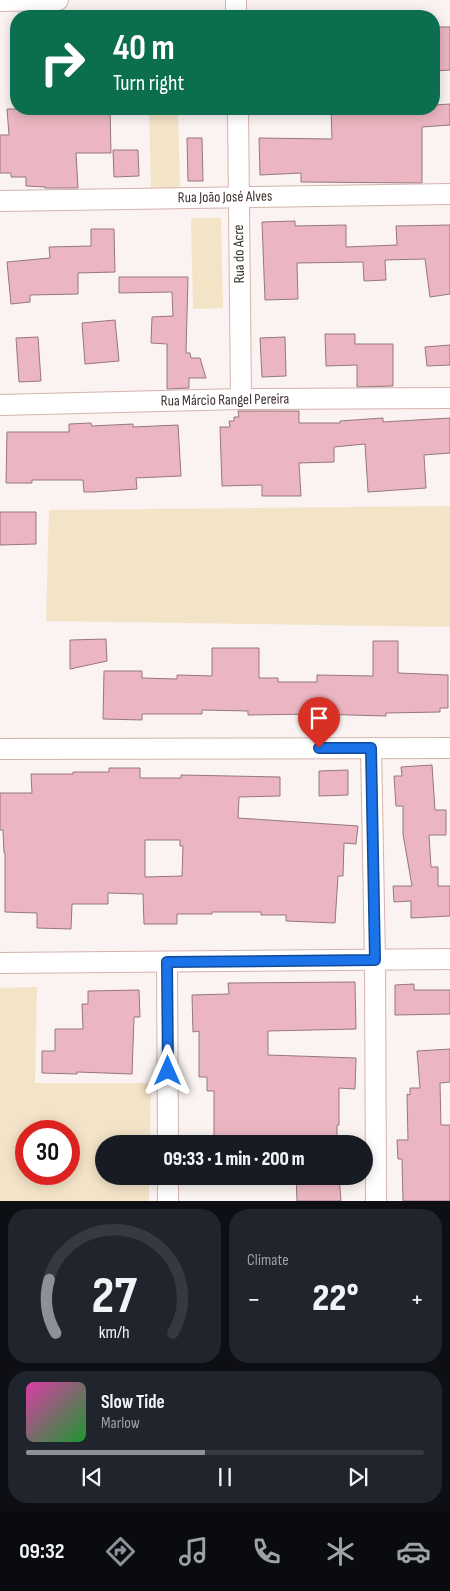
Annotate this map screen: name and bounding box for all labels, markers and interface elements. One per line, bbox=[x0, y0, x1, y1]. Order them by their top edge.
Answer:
text: 40 m bbox=[113, 27, 175, 70]
icon: right bbox=[30, 30, 95, 95]
text: Turn right bbox=[113, 70, 184, 97]
street label: Rua João José Alves bbox=[178, 187, 272, 207]
street label: Rua do Acre bbox=[229, 224, 249, 284]
street label: Rua Márcio Rangel Pereira bbox=[161, 389, 290, 411]
pin bbox=[298, 697, 340, 748]
icon: arrive bbox=[305, 704, 333, 732]
position arrow bbox=[141, 1044, 193, 1096]
speed limit sign: 30 bbox=[15, 1120, 80, 1185]
text: 09:33 · 1 min · 200 m bbox=[163, 1148, 305, 1171]
text: Climate bbox=[247, 1251, 289, 1270]
text: 27 bbox=[92, 1265, 138, 1328]
text: 22° bbox=[312, 1276, 359, 1321]
text: − bbox=[247, 1283, 261, 1316]
text: + bbox=[410, 1283, 424, 1316]
text: km/h bbox=[99, 1322, 130, 1343]
text: Slow Tide bbox=[101, 1391, 165, 1414]
text: Marlow bbox=[101, 1414, 140, 1433]
icon: previous bbox=[78, 1463, 106, 1491]
icon: pause bbox=[211, 1463, 239, 1491]
icon: next bbox=[344, 1463, 372, 1491]
icon: directions bbox=[103, 1534, 138, 1569]
icon: music bbox=[176, 1534, 211, 1569]
icon: phone bbox=[249, 1534, 284, 1569]
icon: climate bbox=[323, 1534, 358, 1569]
icon: car bbox=[396, 1534, 431, 1569]
text: 09:32 bbox=[19, 1538, 64, 1565]

